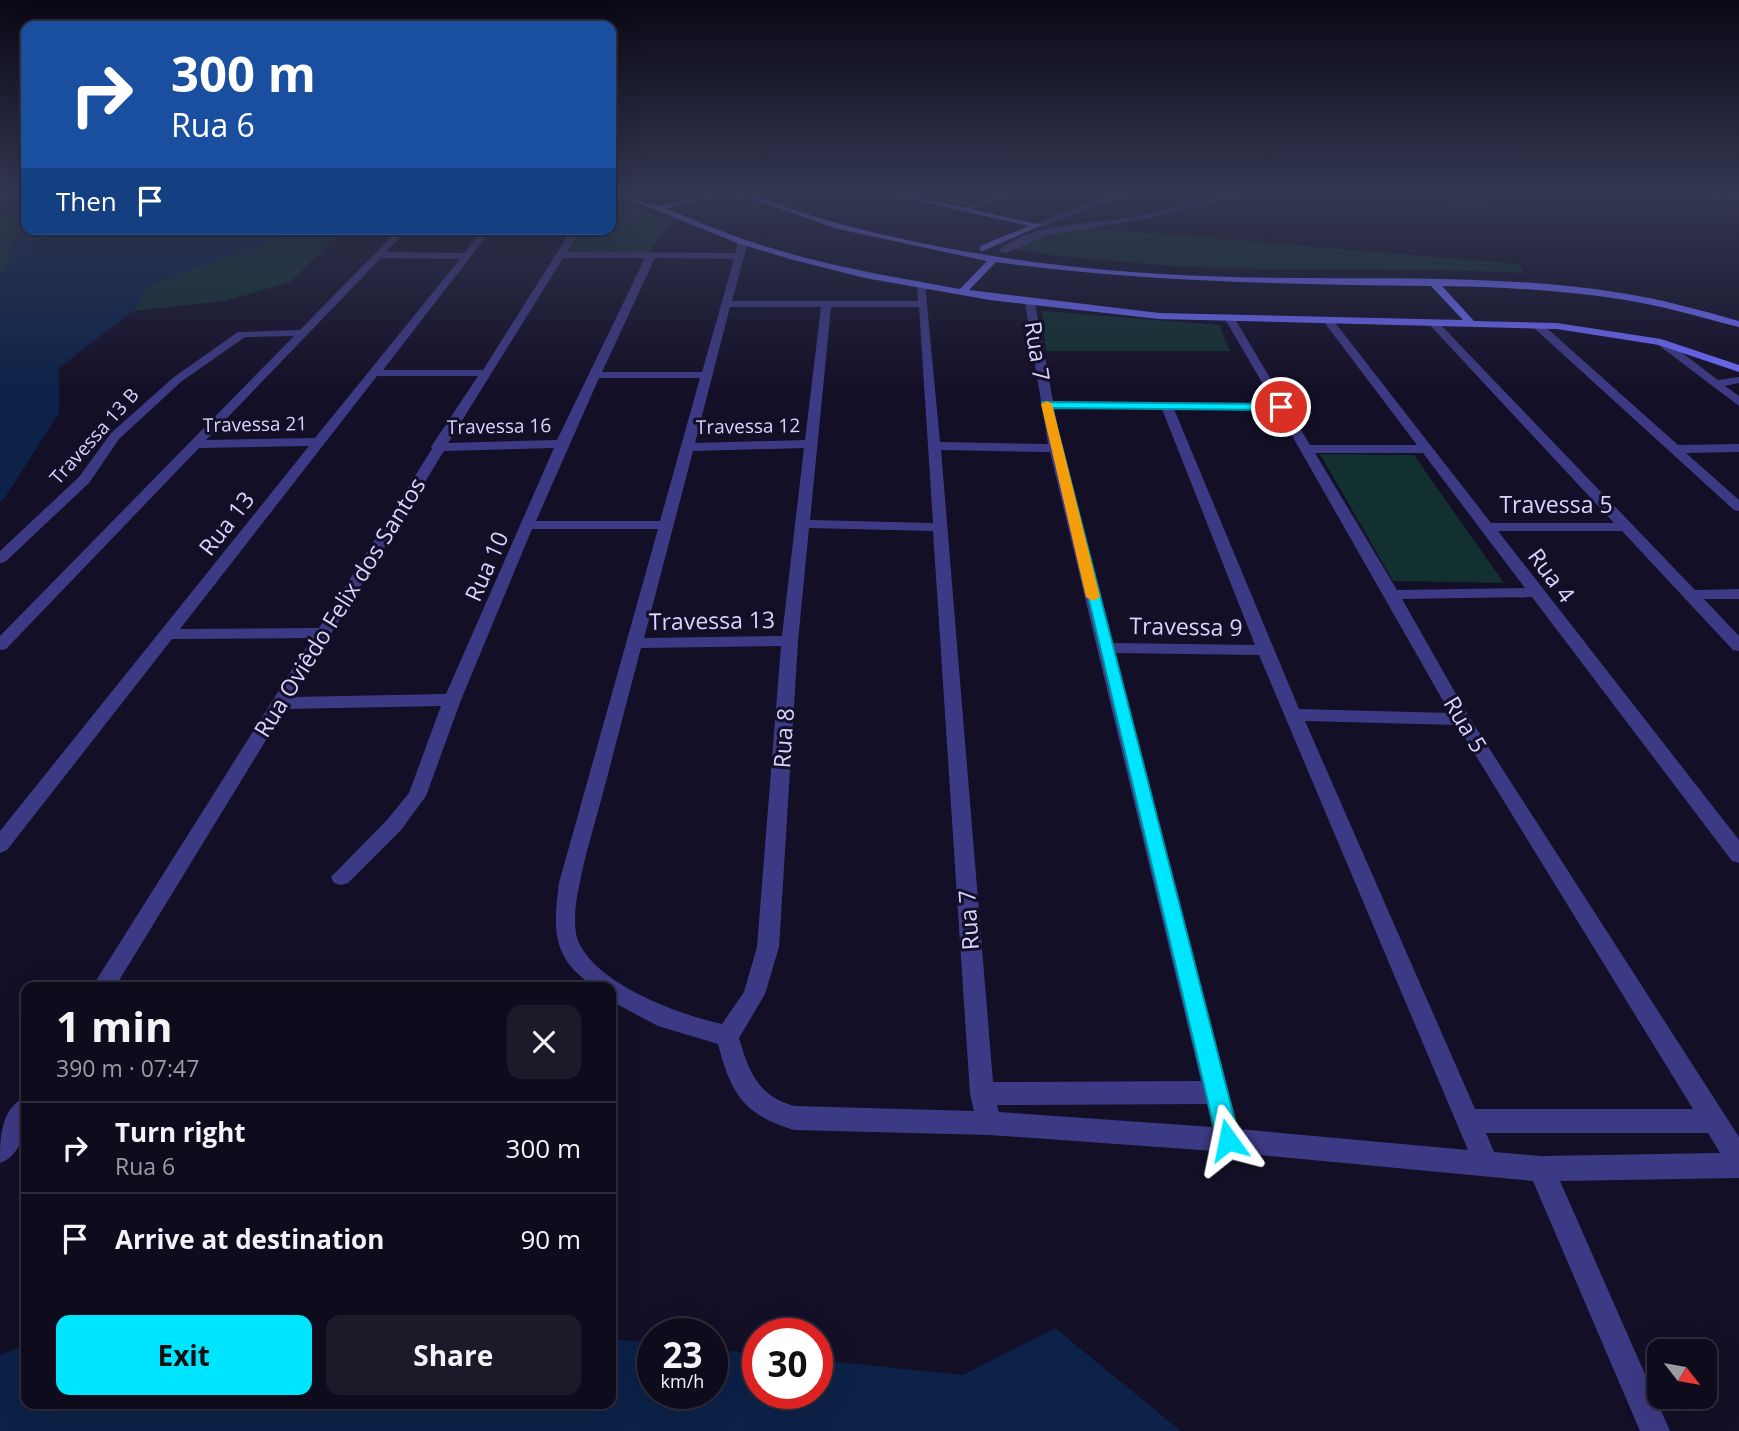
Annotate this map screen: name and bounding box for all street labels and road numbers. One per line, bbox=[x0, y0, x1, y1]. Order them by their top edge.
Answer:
street label: Rua 7 bbox=[1017, 319, 1059, 383]
street label: Travessa 13 B bbox=[44, 382, 144, 490]
street label: Travessa 21 bbox=[203, 410, 307, 438]
street label: Travessa 16 bbox=[447, 412, 551, 440]
street label: Travessa 12 bbox=[696, 412, 800, 440]
street label: Rua Oviêdo Felix dos Santos bbox=[246, 471, 432, 743]
street label: Rua 13 bbox=[191, 484, 261, 562]
street label: Travessa 5 bbox=[1499, 488, 1613, 520]
street label: Rua 10 bbox=[456, 526, 516, 606]
street label: Rua 4 bbox=[1521, 541, 1583, 609]
street label: Travessa 13 bbox=[649, 603, 775, 637]
street label: Travessa 9 bbox=[1129, 609, 1243, 643]
street label: Rua 5 bbox=[1437, 690, 1495, 758]
street label: Rua 8 bbox=[765, 707, 801, 769]
street label: Rua 7 bbox=[950, 889, 986, 951]

